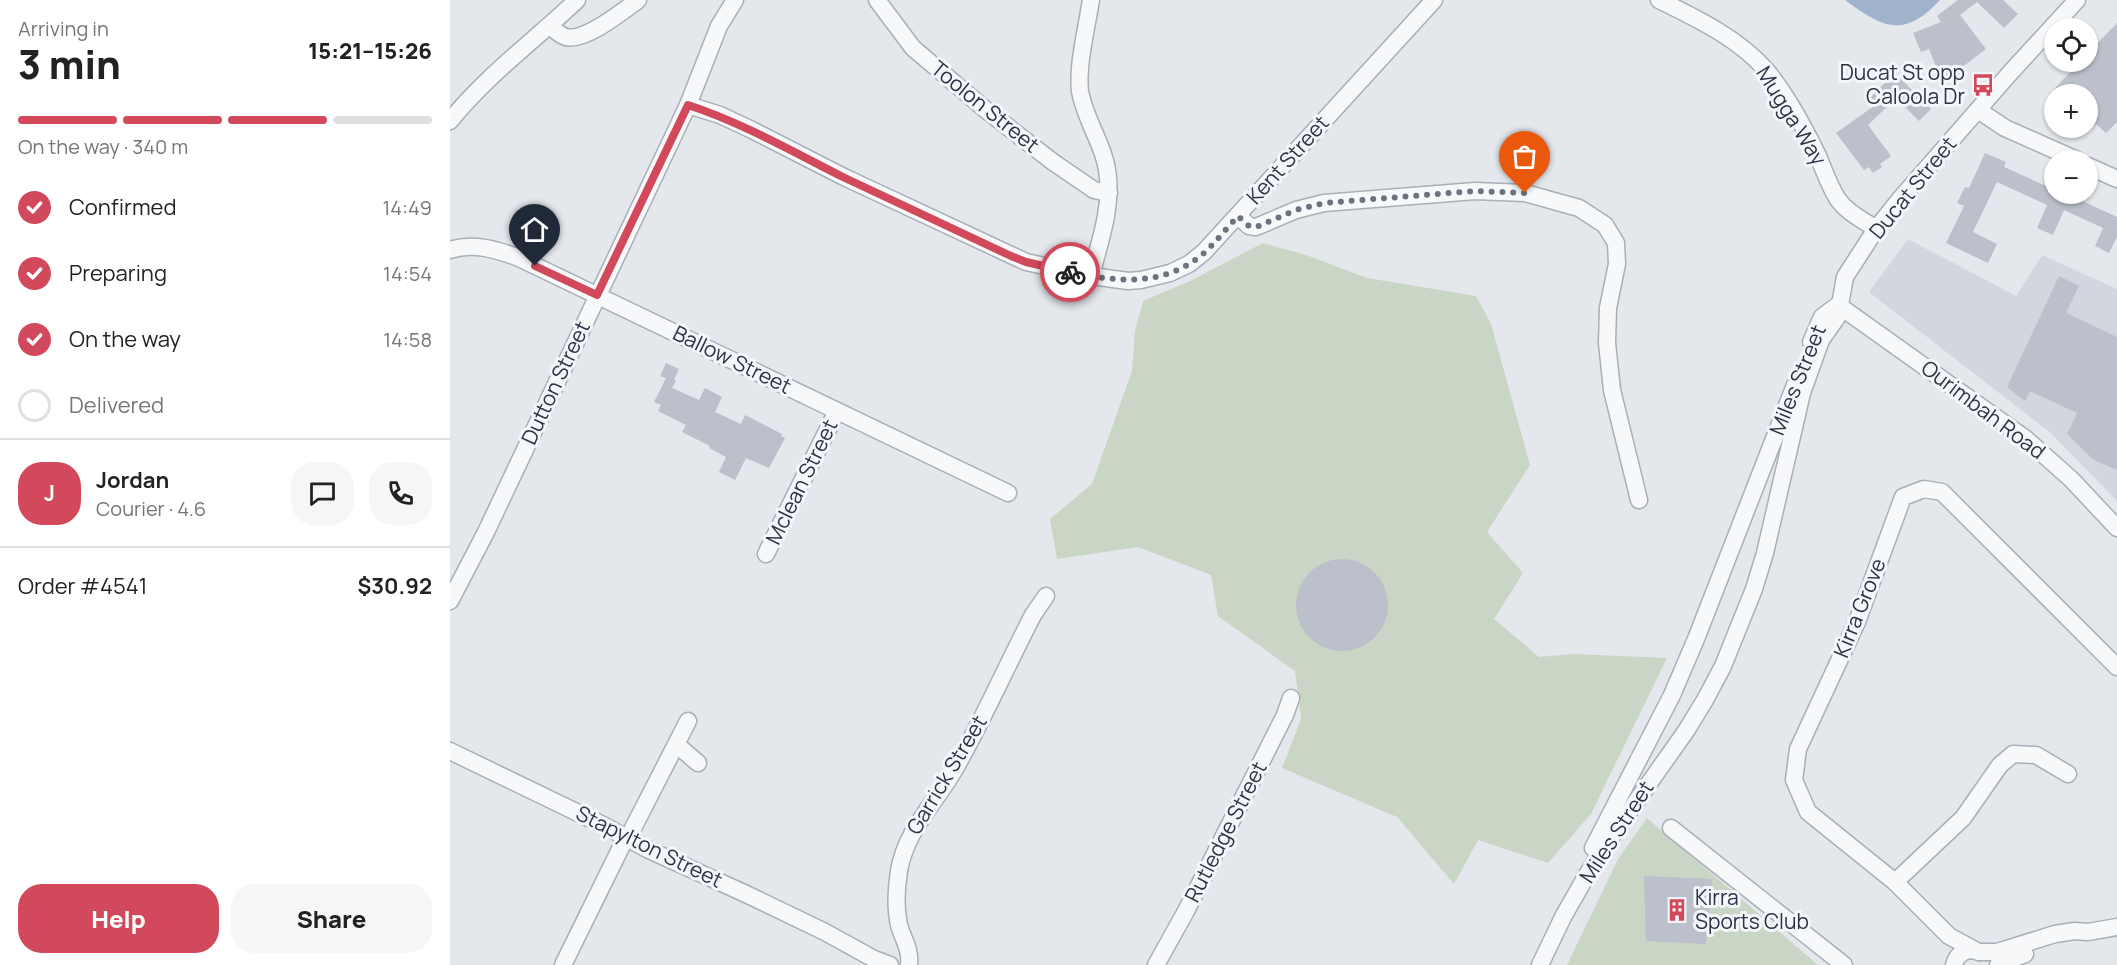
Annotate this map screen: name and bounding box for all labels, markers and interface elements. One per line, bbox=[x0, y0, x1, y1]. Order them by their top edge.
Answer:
text: Arriving in bbox=[18, 15, 109, 42]
map controls bbox=[2044, 18, 2098, 204]
button: locate bbox=[2044, 18, 2098, 72]
text: 15:21–15:26 bbox=[308, 36, 432, 66]
text: 3 min bbox=[18, 37, 121, 91]
street label: Toolon Street bbox=[926, 54, 1045, 158]
place label: Ducat St opp Caloola Dr bbox=[1840, 58, 1965, 110]
street label: Mugga Way bbox=[1750, 61, 1833, 170]
bus stop icon: Ducat St opp Caloola Dr bbox=[1970, 72, 1996, 98]
button: + bbox=[2044, 84, 2098, 138]
street label: Kent Street bbox=[1240, 109, 1335, 210]
street label: Ducat Street bbox=[1862, 130, 1962, 244]
pin bbox=[1499, 131, 1550, 193]
text: On the way · 340 m bbox=[18, 133, 188, 160]
icon: bag bbox=[1508, 140, 1541, 173]
button: − bbox=[2044, 150, 2098, 204]
icon: check bbox=[18, 191, 51, 224]
text: Confirmed bbox=[69, 192, 177, 222]
text: 14:49 bbox=[382, 194, 432, 221]
pin bbox=[509, 204, 560, 266]
icon: home bbox=[518, 213, 551, 246]
courier bbox=[1040, 242, 1100, 302]
icon: bike bbox=[1054, 256, 1087, 289]
icon: check bbox=[18, 257, 51, 290]
text: Preparing bbox=[69, 258, 167, 288]
text: 14:54 bbox=[383, 260, 432, 287]
street label: Dutton Street bbox=[514, 316, 596, 449]
street label: Ballow Street bbox=[669, 318, 796, 400]
street label: Miles Street bbox=[1762, 320, 1832, 439]
icon: check bbox=[18, 323, 51, 356]
text: On the way bbox=[69, 324, 181, 354]
text: 14:58 bbox=[383, 326, 432, 353]
street label: Ourimbah Road bbox=[1916, 353, 2051, 465]
text: Delivered bbox=[69, 390, 164, 420]
street label: Mclean Street bbox=[759, 414, 843, 549]
button: chat bbox=[291, 462, 354, 525]
button: phone bbox=[369, 462, 432, 525]
text: Jordan bbox=[96, 465, 169, 495]
text: J bbox=[44, 478, 55, 508]
text: Courier · 4.6 bbox=[96, 495, 206, 522]
street label: Kirra Grove bbox=[1826, 554, 1892, 661]
text: Order #4541 bbox=[18, 571, 147, 601]
text: $30.92 bbox=[357, 571, 432, 601]
street label: Garrick Street bbox=[900, 710, 993, 839]
street label: Rutledge Street bbox=[1178, 756, 1273, 907]
street label: Miles Street bbox=[1573, 775, 1660, 888]
street label: Stapylton Street bbox=[571, 798, 727, 894]
place label: Kirra Sports Club bbox=[1695, 883, 1809, 935]
button: Help bbox=[18, 884, 219, 953]
button: Share bbox=[231, 884, 432, 953]
building icon: Kirra Sports Club bbox=[1664, 897, 1690, 923]

